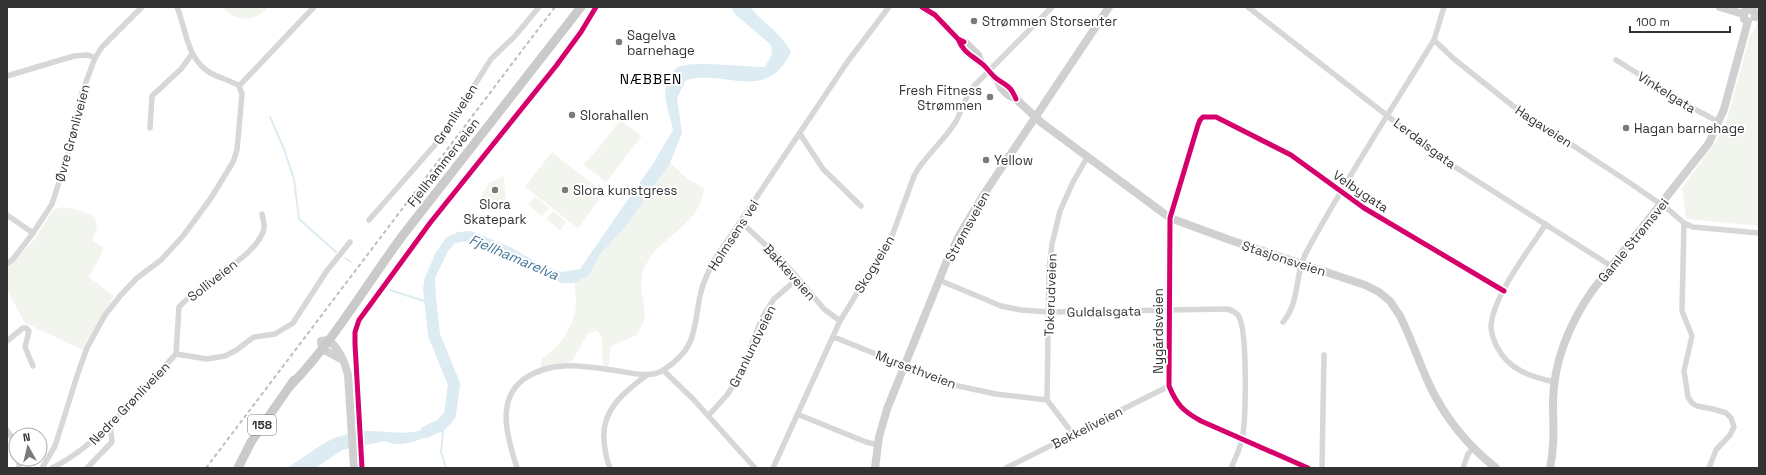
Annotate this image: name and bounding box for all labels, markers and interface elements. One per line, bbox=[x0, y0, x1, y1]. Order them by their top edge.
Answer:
scale bar bbox=[1630, 8, 1730, 34]
place label: Strømmen Storsenter bbox=[982, 13, 1117, 30]
text: 100 m bbox=[1636, 14, 1670, 30]
marker: Strømmen Storsenter bbox=[969, 16, 979, 26]
place label: Sagelva barnehage bbox=[627, 27, 695, 59]
marker: Sagelva barnehage bbox=[614, 37, 624, 47]
street label: Vinkelgata bbox=[1634, 68, 1699, 117]
district label: NÆBBEN bbox=[620, 70, 682, 88]
street label: Grønliveien bbox=[430, 81, 481, 148]
street label: Øvre Grønliveien bbox=[51, 82, 94, 184]
place label: Fresh Fitness Strømmen bbox=[899, 82, 982, 114]
marker: Fresh Fitness Strømmen bbox=[985, 92, 995, 102]
street label: Hagaveien bbox=[1512, 102, 1575, 151]
place label: Slorahallen bbox=[580, 107, 649, 124]
marker: Slorahallen bbox=[567, 110, 577, 120]
street label: Lerdalsgata bbox=[1390, 114, 1460, 173]
street label: Fjellhammerveien bbox=[403, 115, 483, 210]
place label: Hagan barnehage bbox=[1634, 120, 1745, 137]
marker: Hagan barnehage bbox=[1621, 123, 1631, 133]
place label: Yellow bbox=[994, 152, 1033, 169]
marker: Yellow bbox=[981, 155, 991, 165]
street label: Velbygata bbox=[1330, 167, 1392, 217]
place label: Slora kunstgress bbox=[573, 182, 678, 199]
marker: Slora Skatepark bbox=[490, 185, 500, 195]
marker: Slora kunstgress bbox=[560, 185, 570, 195]
street label: Strømsveien bbox=[941, 188, 994, 264]
street label: Gamle Strømsvei bbox=[1594, 195, 1673, 286]
place label: Slora Skatepark bbox=[463, 196, 527, 228]
street label: Holmsens vei bbox=[704, 197, 763, 274]
water label: Fjellhamarelva bbox=[467, 230, 562, 284]
street label: Skogveien bbox=[851, 232, 898, 296]
street label: Stasjonsveien bbox=[1240, 237, 1328, 280]
street label: Bakkeveien bbox=[760, 240, 820, 304]
street label: Tokerudveien bbox=[1041, 253, 1060, 337]
street label: Solliveien bbox=[184, 256, 241, 305]
street label: Nygårdsveien bbox=[1150, 288, 1167, 374]
street label: Granlundveien bbox=[725, 302, 780, 390]
street label: Guldalsgata bbox=[1067, 302, 1142, 321]
street label: Myrsethveien bbox=[873, 346, 959, 393]
street label: Nedre Grønliveien bbox=[85, 358, 173, 449]
street label: Bekkeliveien bbox=[1049, 402, 1126, 453]
road number: 158 bbox=[248, 415, 276, 435]
north arrow bbox=[8, 427, 48, 467]
text: N bbox=[22, 430, 31, 445]

